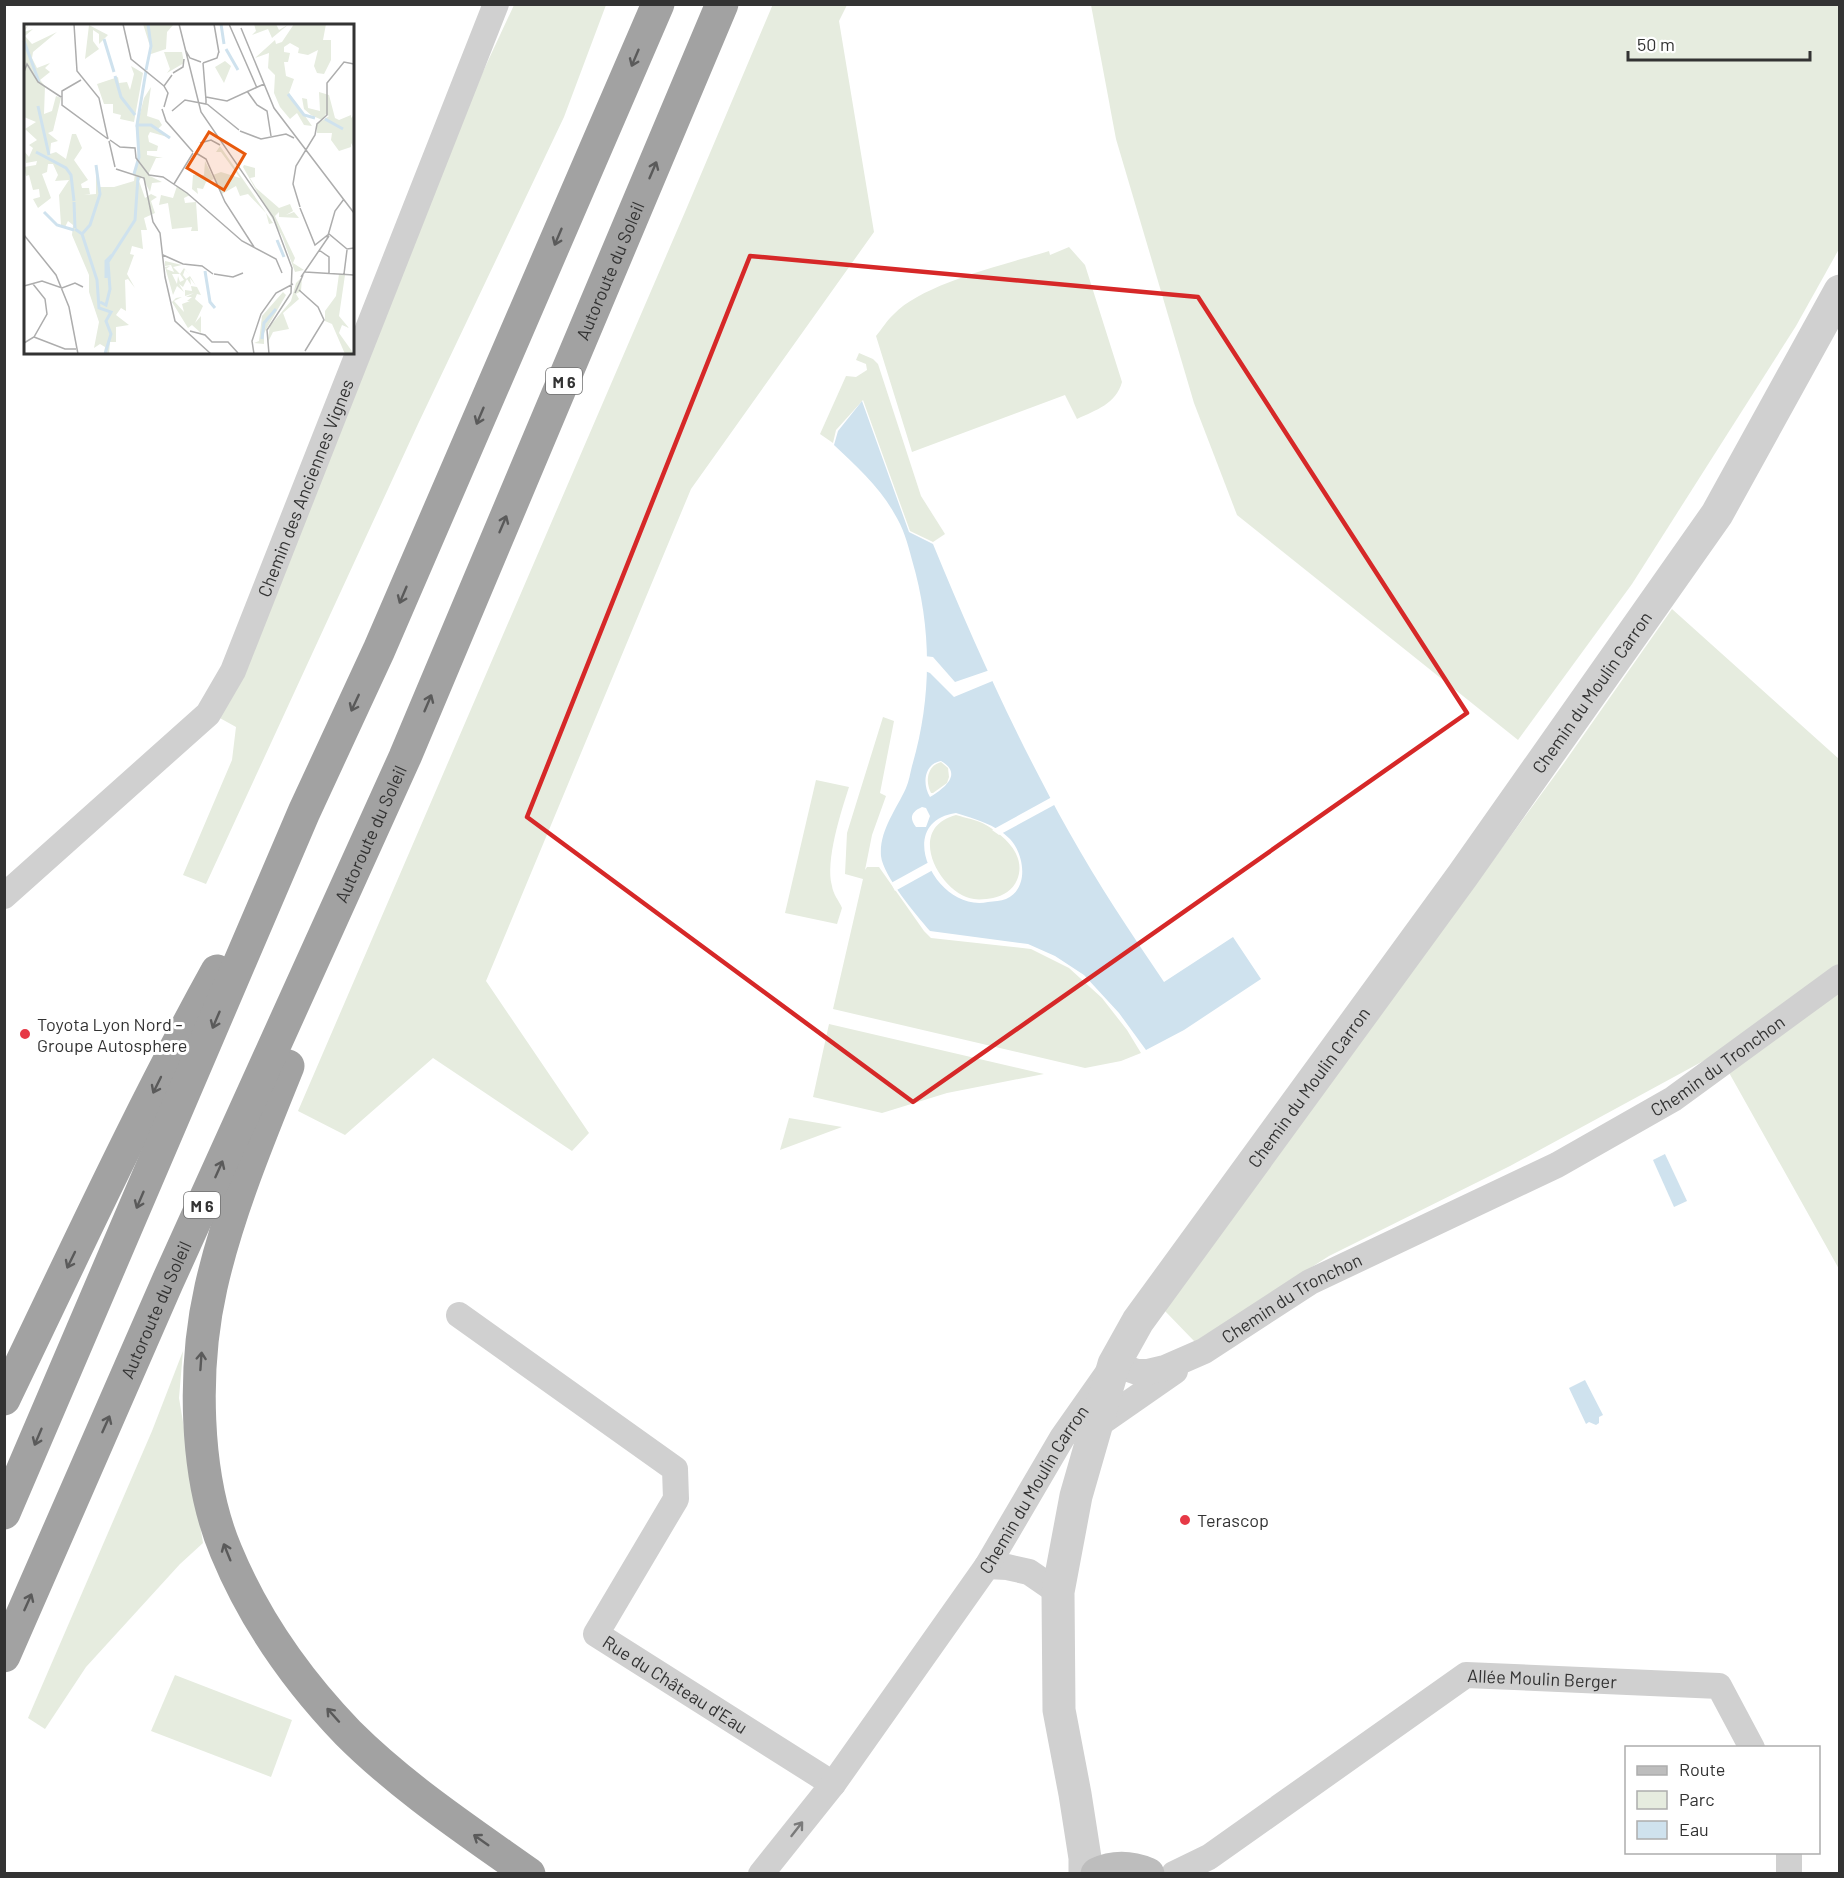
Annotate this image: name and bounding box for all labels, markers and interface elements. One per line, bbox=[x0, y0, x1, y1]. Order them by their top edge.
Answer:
inset map bbox=[24, 24, 354, 354]
scale bar bbox=[1628, 24, 1810, 62]
text: 50 m bbox=[1637, 33, 1675, 55]
one-way arrow bbox=[629, 49, 640, 67]
one-way arrow bbox=[648, 161, 659, 179]
street label: Autoroute du Soleil bbox=[571, 198, 649, 343]
one-way arrow bbox=[551, 228, 563, 246]
road number: M 6 bbox=[546, 368, 582, 394]
street label: Chemin des Anciennes Vignes bbox=[252, 376, 358, 600]
one-way arrow bbox=[474, 407, 485, 425]
one-way arrow bbox=[498, 515, 510, 533]
one-way arrow bbox=[397, 586, 408, 604]
street label: Chemin du Moulin Carron bbox=[1527, 607, 1656, 777]
one-way arrow bbox=[348, 693, 360, 711]
one-way arrow bbox=[423, 695, 434, 713]
street label: Autoroute du Soleil bbox=[330, 762, 411, 906]
street label: Chemin du Moulin Carron bbox=[1243, 1003, 1374, 1172]
one-way arrow bbox=[210, 1010, 221, 1029]
street label: Chemin du Tronchon bbox=[1646, 1010, 1789, 1121]
place label: Toyota Lyon Nord - Groupe Autosphere bbox=[37, 1013, 187, 1056]
marker: Toyota Lyon Nord - Groupe Autosphere bbox=[18, 1027, 32, 1041]
one-way arrow bbox=[150, 1075, 162, 1093]
one-way arrow bbox=[213, 1160, 225, 1178]
one-way arrow bbox=[134, 1190, 145, 1208]
road number: M 6 bbox=[184, 1192, 220, 1218]
street label: Autoroute du Soleil bbox=[116, 1237, 196, 1382]
street label: Chemin du Tronchon bbox=[1217, 1248, 1365, 1348]
one-way arrow bbox=[65, 1250, 77, 1268]
one-way arrow bbox=[196, 1351, 207, 1371]
street label: Chemin du Moulin Carron bbox=[974, 1401, 1093, 1578]
one-way arrow bbox=[101, 1415, 112, 1433]
one-way arrow bbox=[32, 1427, 43, 1445]
place label: Terascop bbox=[1197, 1509, 1269, 1531]
marker: Terascop bbox=[1178, 1513, 1192, 1527]
one-way arrow bbox=[221, 1544, 232, 1562]
one-way arrow bbox=[23, 1594, 34, 1612]
street label: Rue du Château d'Eau bbox=[599, 1630, 752, 1738]
street label: Allée Moulin Berger bbox=[1467, 1664, 1618, 1693]
one-way arrow bbox=[326, 1708, 340, 1723]
legend bbox=[1625, 1746, 1820, 1854]
text: Route bbox=[1679, 1758, 1725, 1780]
text: Parc bbox=[1679, 1788, 1715, 1810]
text: Eau bbox=[1679, 1818, 1709, 1840]
one-way arrow bbox=[791, 1822, 804, 1838]
one-way arrow bbox=[474, 1834, 490, 1846]

